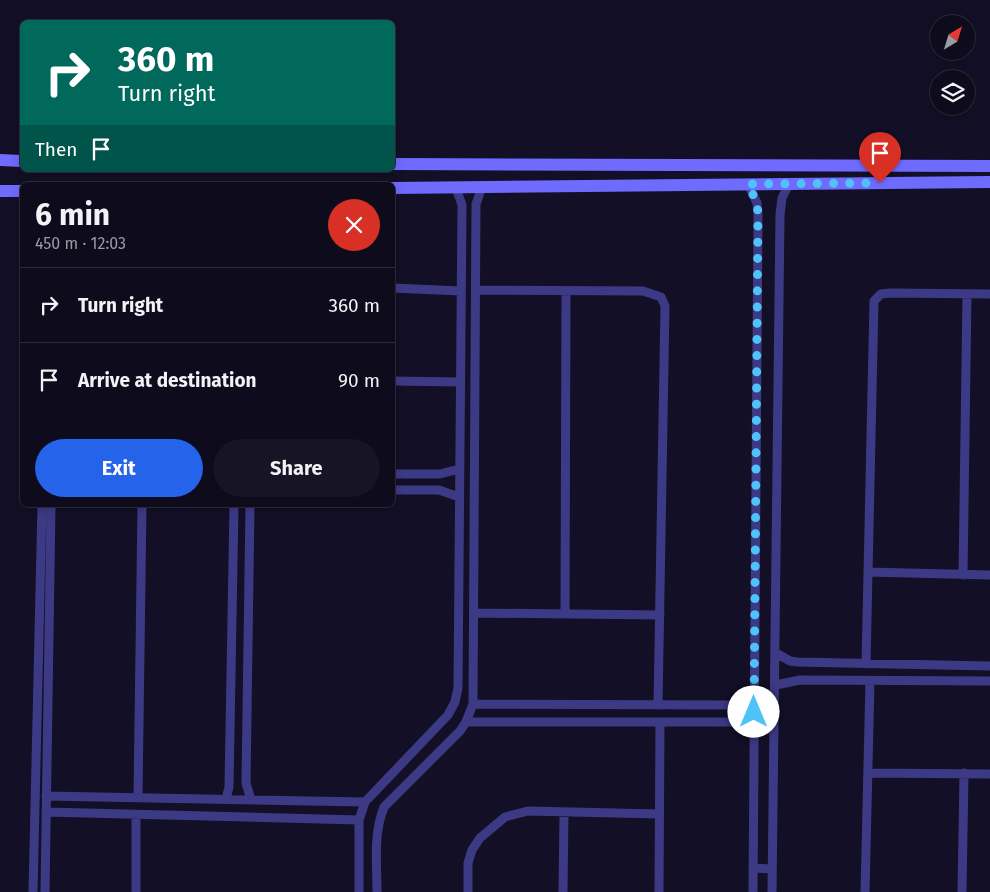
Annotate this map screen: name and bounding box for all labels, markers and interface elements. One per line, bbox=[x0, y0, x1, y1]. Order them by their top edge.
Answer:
north arrow bbox=[930, 15, 975, 60]
map controls bbox=[930, 15, 975, 115]
text: 360 m bbox=[118, 38, 214, 80]
icon: right bbox=[35, 40, 100, 105]
button: layers bbox=[930, 70, 975, 115]
text: Turn right bbox=[118, 80, 215, 107]
pin bbox=[859, 132, 901, 183]
icon: arrive bbox=[87, 135, 115, 163]
text: Then bbox=[35, 138, 77, 161]
icon: arrive bbox=[866, 139, 894, 167]
text: 6 min bbox=[35, 197, 110, 233]
button: close bbox=[328, 199, 380, 251]
text: 450 m · 12:03 bbox=[35, 234, 126, 253]
icon: right bbox=[35, 291, 63, 319]
text: Turn right bbox=[78, 294, 163, 317]
text: 360 m bbox=[328, 294, 380, 317]
icon: arrive bbox=[35, 366, 63, 394]
text: Arrive at destination bbox=[78, 369, 257, 392]
text: 90 m bbox=[338, 369, 380, 392]
button: Exit bbox=[35, 439, 203, 497]
button: Share bbox=[213, 439, 380, 497]
position arrow bbox=[727, 685, 779, 737]

